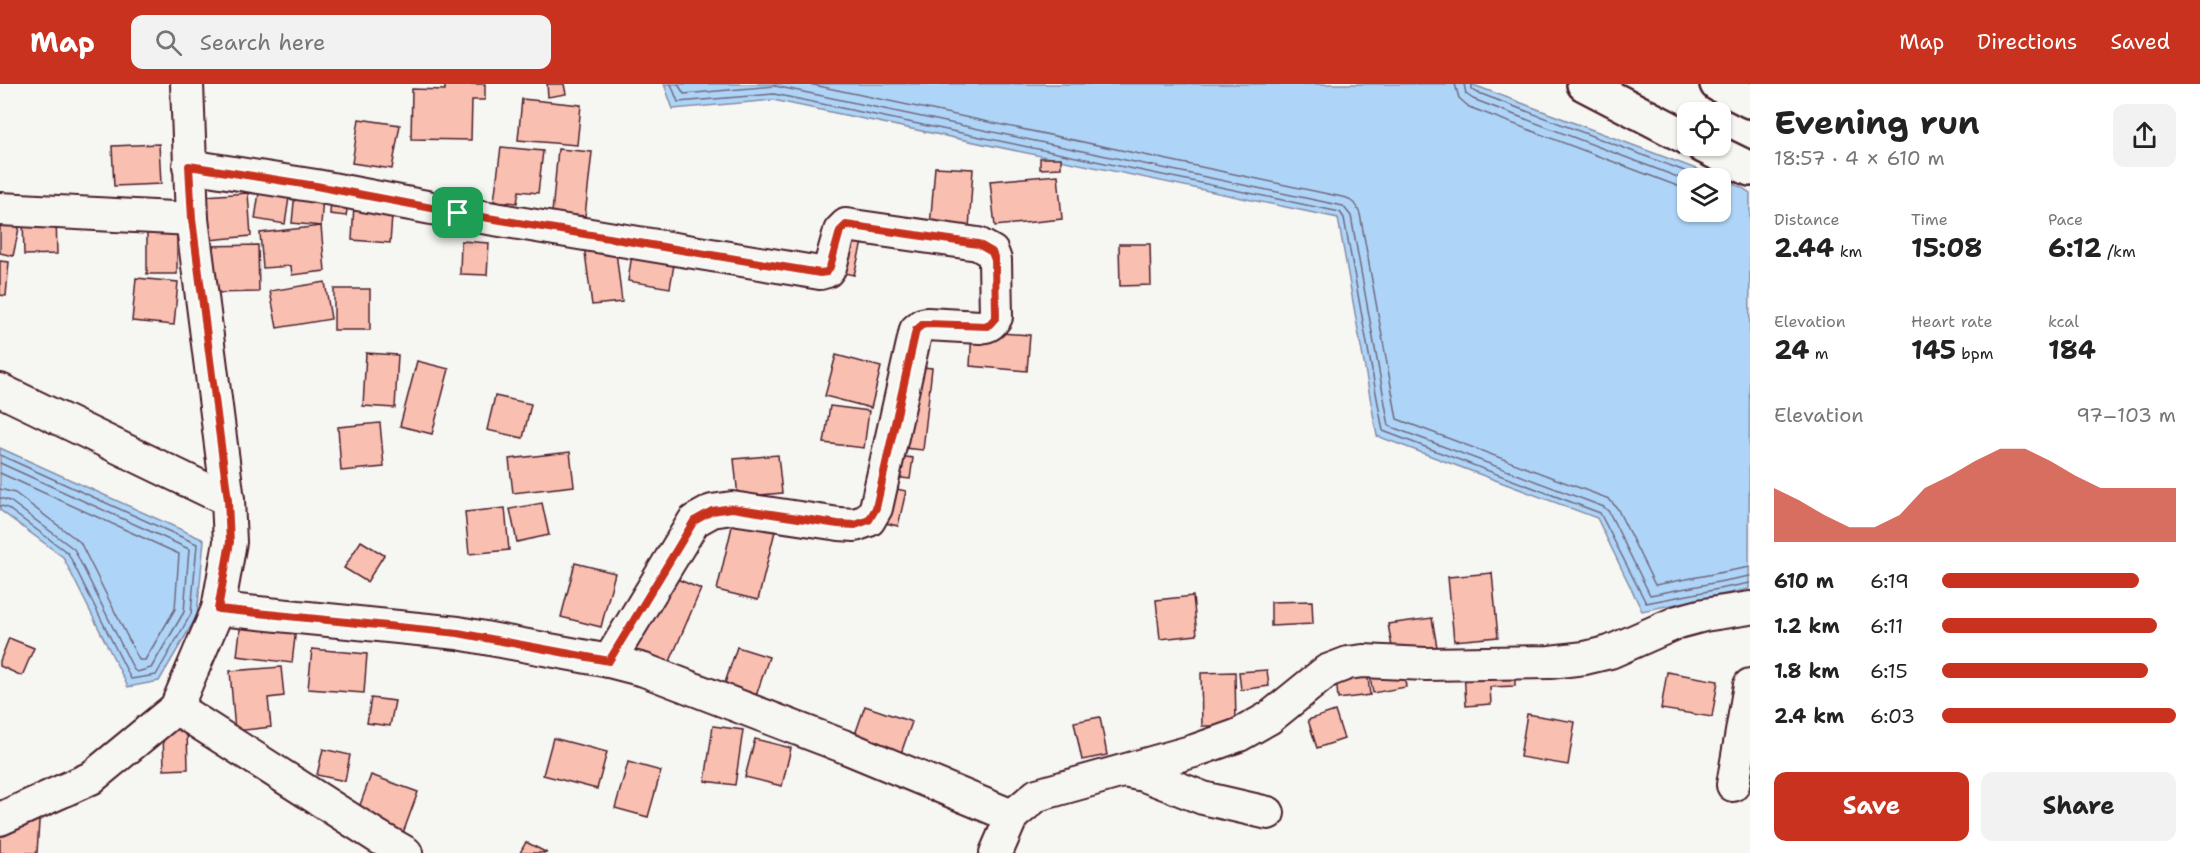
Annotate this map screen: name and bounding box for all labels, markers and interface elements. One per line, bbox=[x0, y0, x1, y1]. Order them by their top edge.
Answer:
search box bbox=[131, 15, 551, 69]
text: Map bbox=[30, 23, 95, 61]
icon: search bbox=[152, 26, 185, 59]
text: Search here bbox=[200, 28, 325, 57]
text: Map bbox=[1899, 28, 1944, 56]
text: Directions bbox=[1977, 28, 2077, 56]
text: Saved bbox=[2110, 28, 2170, 56]
text: Evening run bbox=[1774, 100, 1980, 145]
map controls bbox=[1677, 102, 1731, 222]
button: locate bbox=[1677, 102, 1731, 156]
button: share bbox=[2113, 104, 2176, 167]
text: 18:57 · 4 × 610 m bbox=[1774, 145, 1945, 171]
button: layers bbox=[1677, 168, 1731, 222]
pin bbox=[432, 187, 483, 238]
icon: arrive bbox=[441, 196, 474, 229]
text: Distance bbox=[1774, 209, 1840, 230]
text: Time bbox=[1911, 209, 1948, 230]
text: Pace bbox=[2048, 209, 2083, 230]
text: 2.44 bbox=[1774, 230, 1834, 265]
text: 15:08 bbox=[1911, 230, 1982, 265]
text: 6:12 bbox=[2048, 230, 2102, 265]
text: km bbox=[1834, 241, 1862, 262]
text: /km bbox=[2102, 241, 2136, 262]
text: Elevation bbox=[1774, 311, 1846, 332]
text: Heart rate bbox=[1911, 311, 1993, 332]
text: kcal bbox=[2048, 311, 2079, 332]
text: 24 bbox=[1774, 332, 1809, 367]
text: 145 bbox=[1911, 332, 1956, 367]
text: 184 bbox=[2048, 332, 2096, 367]
text: m bbox=[1809, 343, 1829, 364]
text: bpm bbox=[1956, 343, 1994, 364]
text: Elevation bbox=[1774, 402, 1864, 428]
text: 97–103 m bbox=[2076, 402, 2176, 428]
text: 610 m bbox=[1774, 568, 1834, 594]
text: 6:19 bbox=[1870, 568, 1909, 594]
text: 1.2 km bbox=[1774, 613, 1840, 639]
text: 6:11 bbox=[1870, 613, 1903, 639]
text: 1.8 km bbox=[1774, 658, 1840, 684]
text: 6:15 bbox=[1870, 658, 1908, 684]
text: 2.4 km bbox=[1774, 703, 1844, 729]
text: 6:03 bbox=[1870, 703, 1915, 729]
button: Save bbox=[1774, 772, 1969, 841]
button: Share bbox=[1981, 772, 2176, 841]

